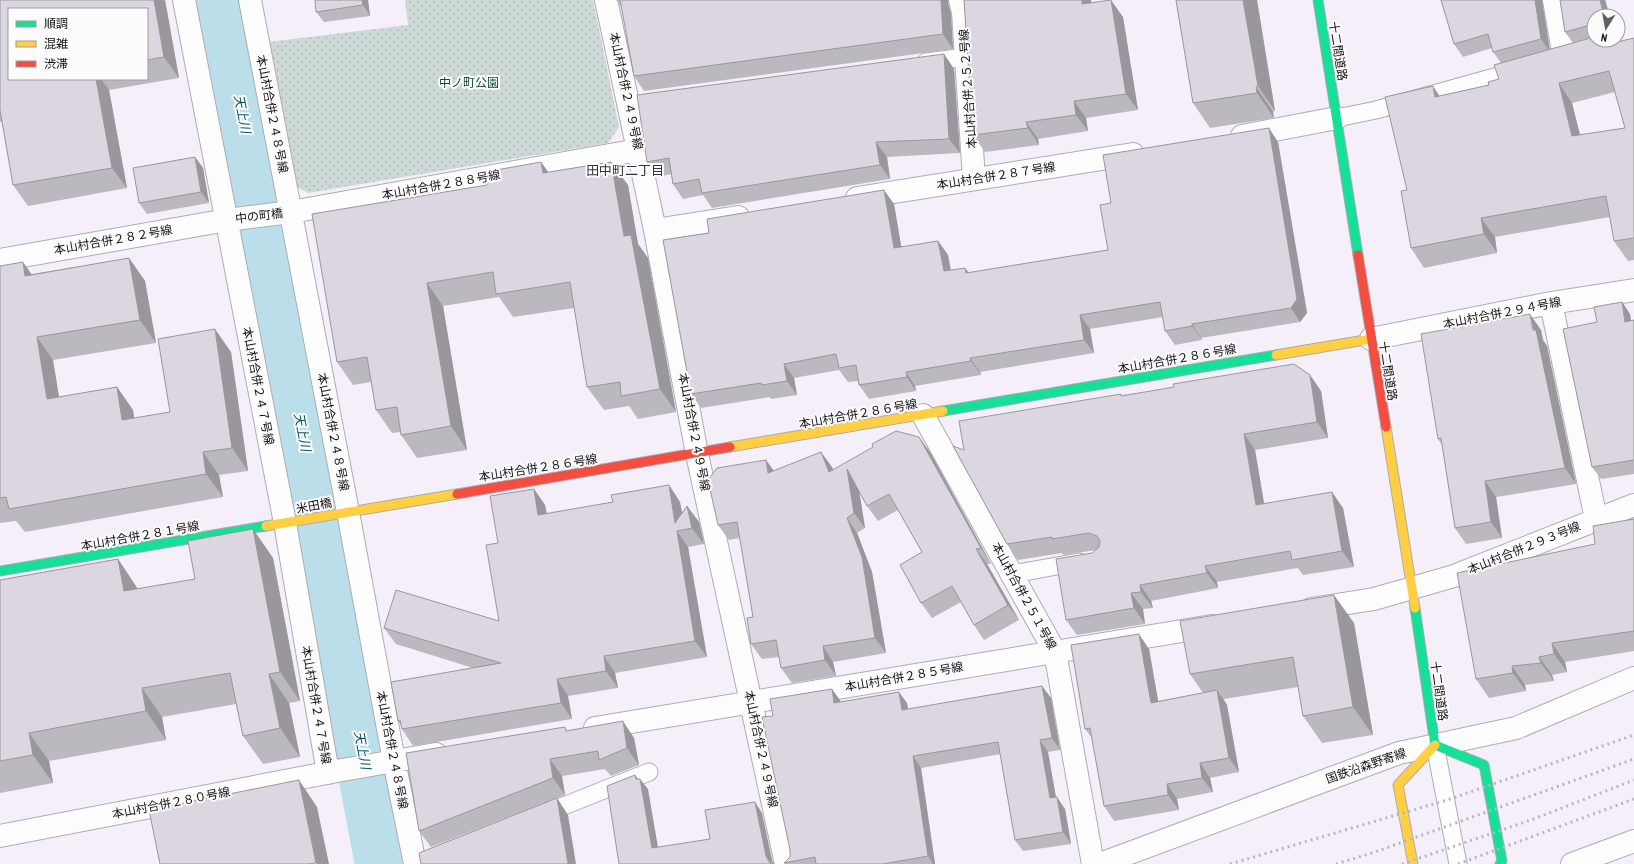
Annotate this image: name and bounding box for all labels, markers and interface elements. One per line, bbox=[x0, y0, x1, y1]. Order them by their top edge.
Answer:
legend bbox=[8, 8, 148, 80]
north arrow bbox=[1586, 8, 1626, 48]
text: 順調 bbox=[44, 16, 68, 31]
street label: 十二間道路 bbox=[1326, 20, 1351, 82]
street label: 本山村合併２５２号線 bbox=[956, 29, 979, 149]
text: N bbox=[1600, 30, 1608, 45]
street label: 本山村合併２４９号線 bbox=[607, 31, 646, 151]
text: 混雑 bbox=[44, 36, 68, 51]
street label: 本山村合併２４８号線 bbox=[254, 54, 291, 174]
text: 渋滞 bbox=[44, 56, 68, 71]
park label: 中ノ町公園 bbox=[439, 75, 499, 90]
water label: 天上川 bbox=[230, 93, 255, 137]
street label: 本山村合併２８７号線 bbox=[935, 159, 1056, 192]
district label: 田中町二丁目 bbox=[586, 162, 664, 179]
street label: 本山村合併２８８号線 bbox=[381, 167, 501, 202]
street label: 中の町橋 bbox=[234, 205, 284, 226]
street label: 本山村合併２８２号線 bbox=[53, 222, 173, 257]
street label: 本山村合併２９４号線 bbox=[1442, 294, 1562, 331]
street label: 本山村合併２４７号線 bbox=[240, 326, 277, 446]
street label: 十二間道路 bbox=[1376, 340, 1401, 402]
street label: 本山村合併２８６号線 bbox=[1117, 341, 1237, 376]
street label: 本山村合併２４８号線 bbox=[315, 372, 352, 492]
street label: 本山村合併２４９号線 bbox=[676, 372, 713, 492]
street label: 本山村合併２８６号線 bbox=[798, 396, 918, 431]
water label: 天上川 bbox=[290, 411, 315, 455]
street label: 本山村合併２８６号線 bbox=[477, 451, 598, 484]
street label: 米田橋 bbox=[295, 495, 333, 516]
street label: 本山村合併２８１号線 bbox=[80, 518, 200, 553]
street label: 本山村合併２９３号線 bbox=[1465, 518, 1582, 577]
street label: 本山村合併２５１号線 bbox=[989, 540, 1060, 652]
street label: 本山村合併２４７号線 bbox=[299, 645, 334, 765]
street label: 本山村合併２８５号線 bbox=[844, 659, 964, 694]
street label: 十二間道路 bbox=[1428, 660, 1451, 722]
street label: 本山村合併２４９号線 bbox=[742, 689, 781, 809]
street label: 本山村合併２４８号線 bbox=[374, 690, 411, 810]
water label: 天上川 bbox=[350, 729, 375, 773]
street label: 国鉄沿森野寄線 bbox=[1324, 745, 1408, 786]
street label: 本山村合併２８０号線 bbox=[111, 784, 231, 821]

